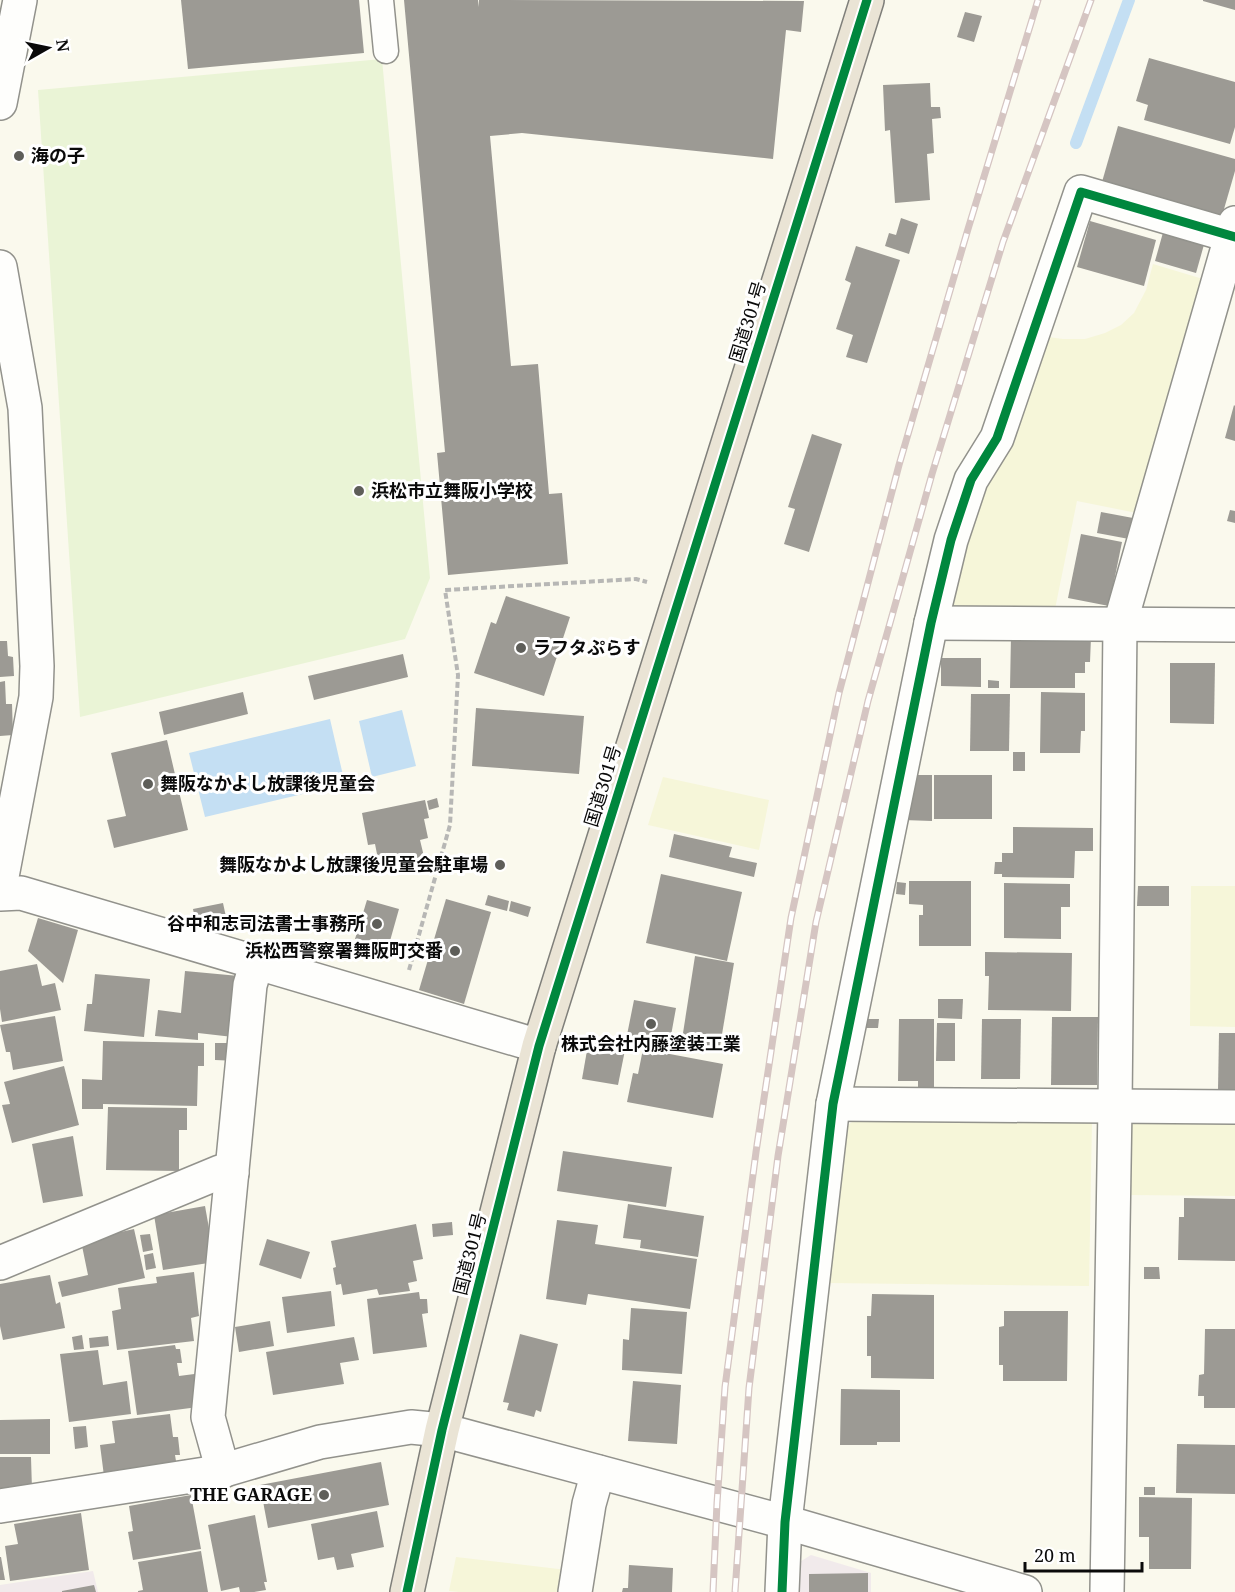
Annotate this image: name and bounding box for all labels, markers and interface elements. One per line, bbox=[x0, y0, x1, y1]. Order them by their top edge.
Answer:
north arrow bbox=[18, 18, 78, 78]
text: N bbox=[51, 38, 75, 54]
place label: 海の子 bbox=[31, 143, 85, 167]
marker: 海の子 bbox=[12, 149, 26, 163]
street label: 国道301号 bbox=[723, 278, 771, 365]
place label: 浜松市立舞阪小学校 bbox=[371, 478, 533, 502]
marker: 浜松市立舞阪小学校 bbox=[352, 484, 366, 498]
place label: ラフタぷらす bbox=[533, 635, 641, 659]
marker: ラフタぷらす bbox=[514, 641, 528, 655]
street label: 国道301号 bbox=[578, 742, 626, 829]
place label: 舞阪なかよし放課後児童会 bbox=[160, 771, 375, 795]
marker: 舞阪なかよし放課後児童会 bbox=[141, 777, 155, 791]
place label: 舞阪なかよし放課後児童会駐車場 bbox=[219, 852, 488, 876]
marker: 舞阪なかよし放課後児童会駐車場 bbox=[493, 858, 507, 872]
place label: 谷中和志司法書士事務所 bbox=[167, 911, 365, 935]
marker: 谷中和志司法書士事務所 bbox=[370, 917, 384, 931]
place label: 浜松西警察署舞阪町交番 bbox=[245, 938, 443, 962]
marker: 浜松西警察署舞阪町交番 bbox=[448, 944, 462, 958]
marker: 株式会社内藤塗装工業 bbox=[644, 1017, 658, 1031]
place label: 株式会社内藤塗装工業 bbox=[561, 1031, 741, 1055]
street label: 国道301号 bbox=[447, 1210, 491, 1298]
place label: THE GARAGE bbox=[190, 1482, 312, 1506]
marker: THE GARAGE bbox=[317, 1488, 331, 1502]
scale bar bbox=[1025, 1535, 1142, 1573]
text: 20 m bbox=[1034, 1543, 1076, 1567]

